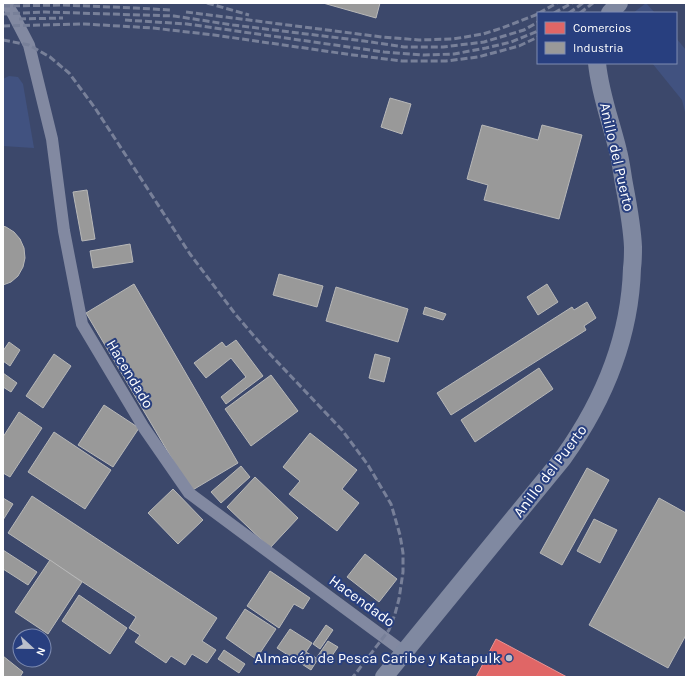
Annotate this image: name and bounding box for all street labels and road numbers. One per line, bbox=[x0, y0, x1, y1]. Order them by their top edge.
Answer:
street label: Anillo del Puerto bbox=[596, 101, 638, 213]
street label: Hacendado bbox=[102, 336, 158, 412]
street label: Anillo del Puerto bbox=[509, 421, 591, 521]
street label: Hacendado bbox=[326, 571, 398, 631]

